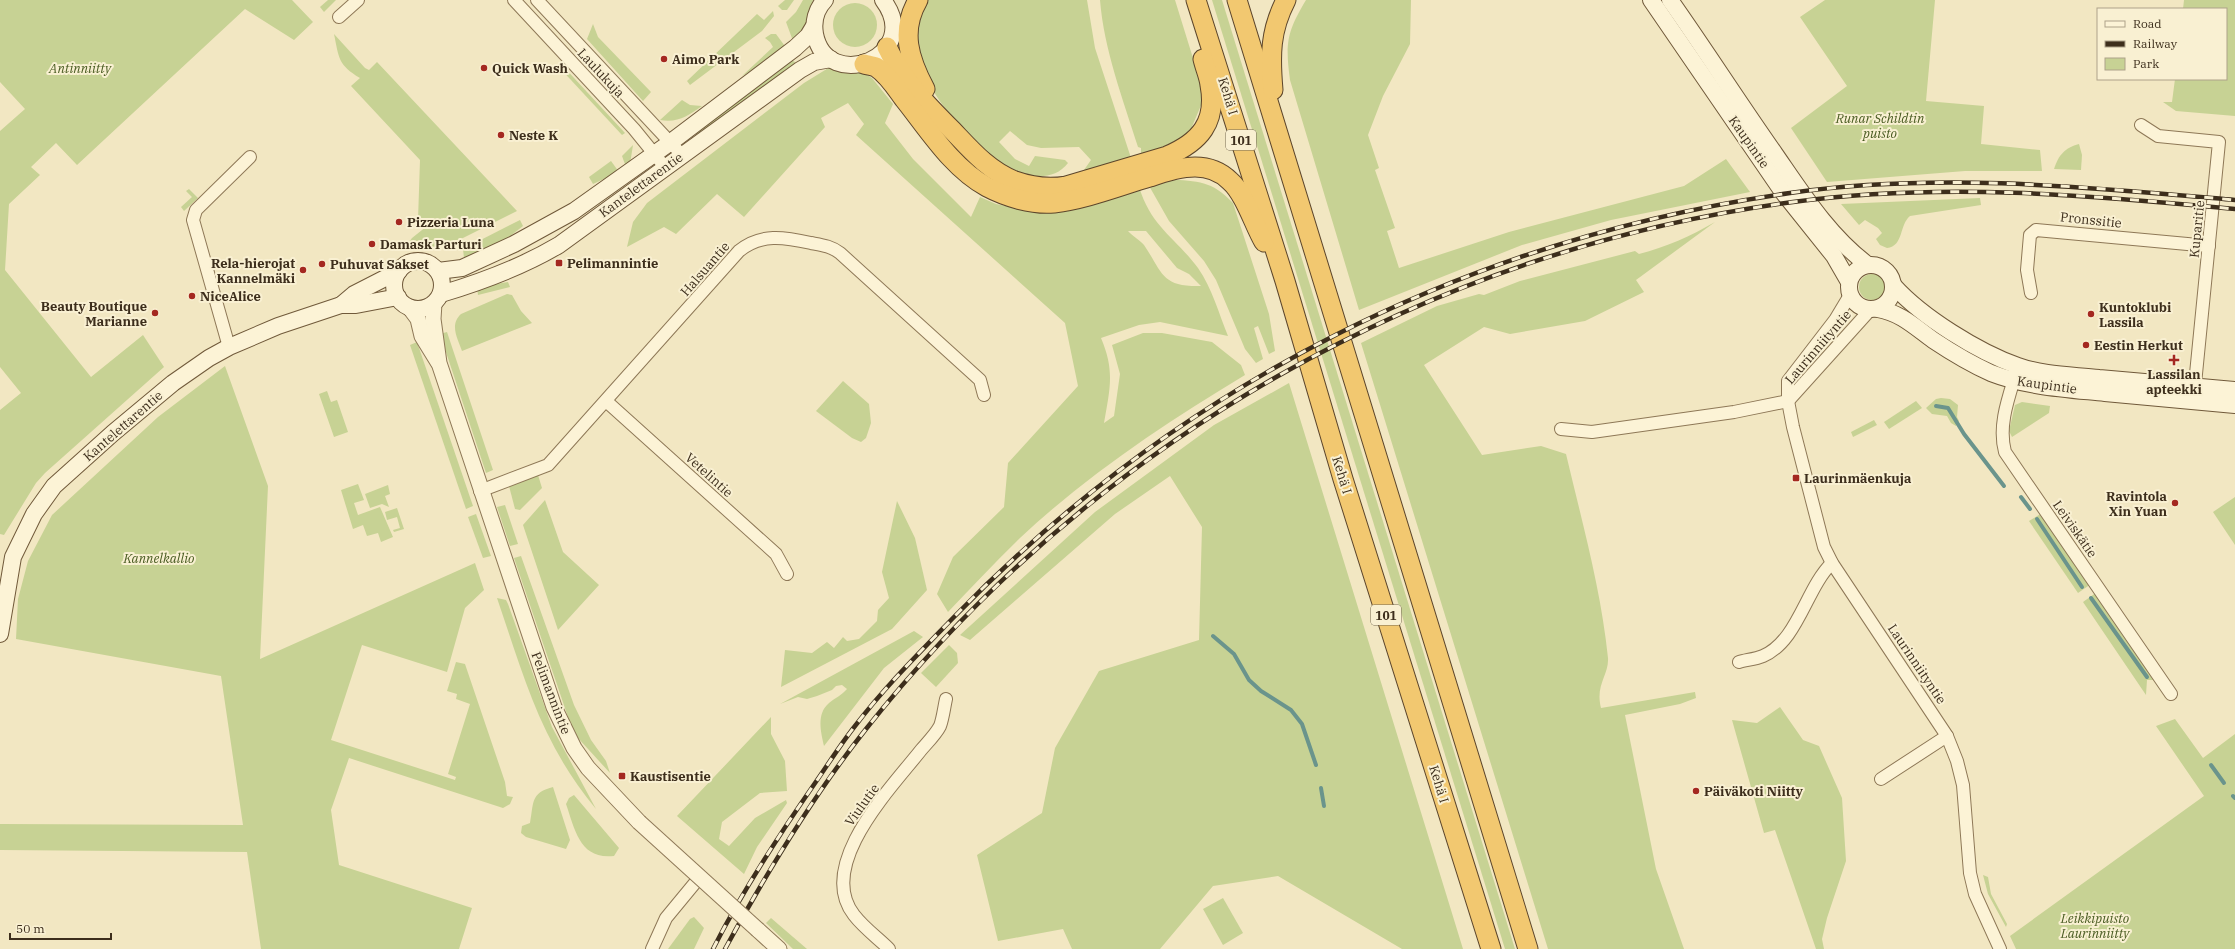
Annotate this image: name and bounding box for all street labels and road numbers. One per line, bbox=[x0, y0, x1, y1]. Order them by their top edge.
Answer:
street label: Laulukuja bbox=[574, 45, 628, 101]
street label: Kehä I bbox=[1214, 75, 1242, 117]
street label: Kaupintie bbox=[1725, 113, 1773, 172]
road number: 101 bbox=[1226, 130, 1256, 150]
street label: Kantelettarentie bbox=[596, 149, 686, 221]
street label: Kuparitie bbox=[2186, 199, 2208, 259]
street label: Pronssitie bbox=[2059, 208, 2123, 232]
street label: Halsuantie bbox=[677, 238, 733, 300]
street label: Laurinniityntie bbox=[1781, 306, 1855, 388]
street label: Kaupintie bbox=[2016, 372, 2078, 398]
street label: Kantelettarentie bbox=[80, 387, 166, 465]
street label: Vetelintie bbox=[682, 449, 736, 501]
street label: Kehä I bbox=[1328, 454, 1356, 496]
street label: Leiviskätie bbox=[2049, 497, 2101, 561]
road number: 101 bbox=[1371, 605, 1401, 625]
street label: Laurinniityntie bbox=[1884, 621, 1950, 707]
street label: Pelimannintie bbox=[527, 649, 575, 737]
street label: Kehä I bbox=[1425, 763, 1453, 805]
street label: Viulutie bbox=[841, 781, 883, 829]

